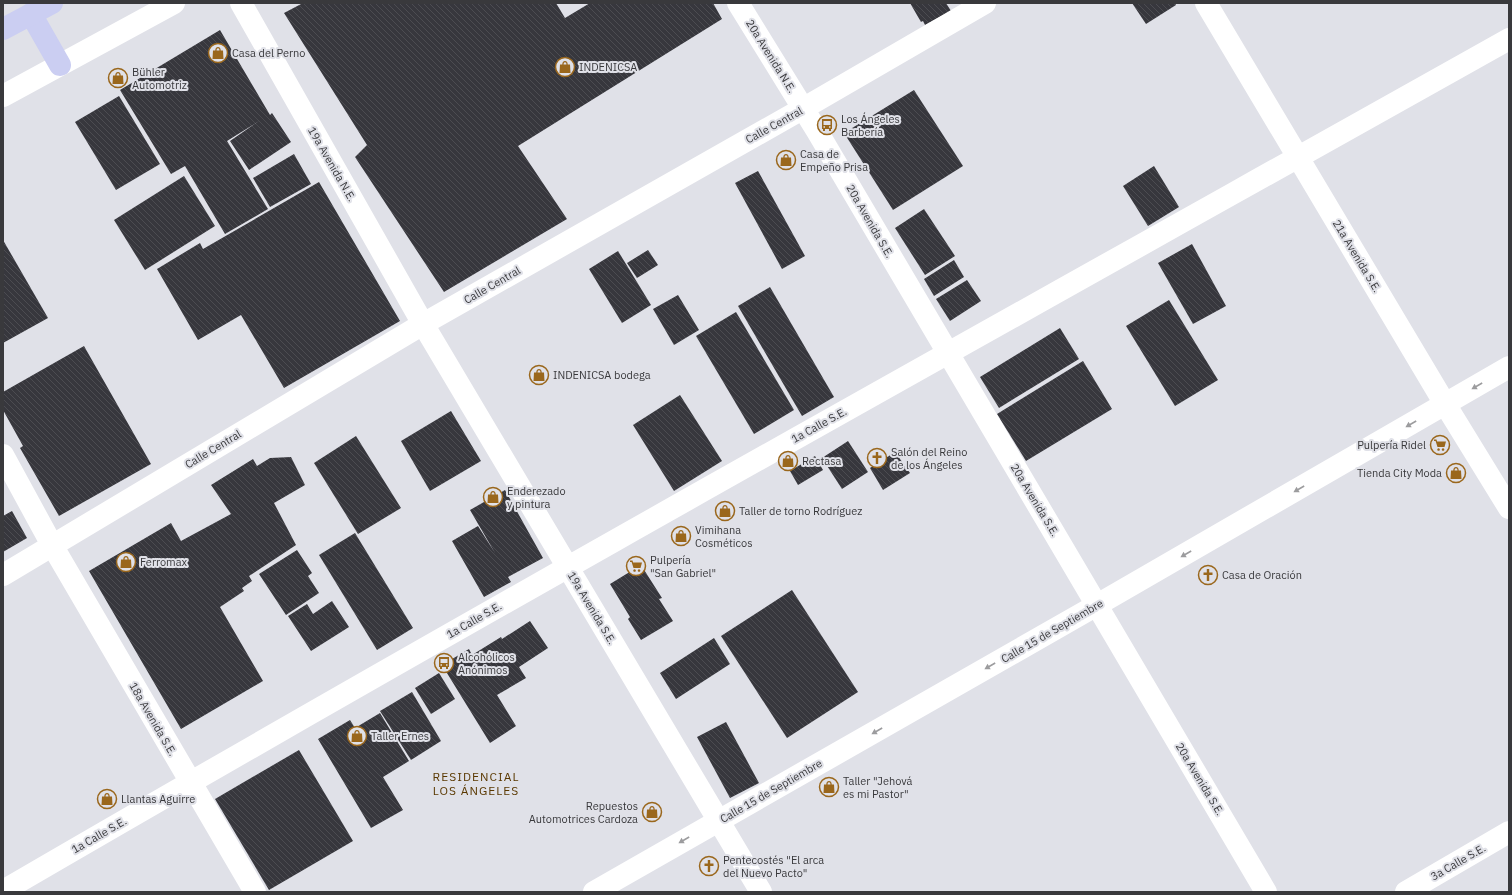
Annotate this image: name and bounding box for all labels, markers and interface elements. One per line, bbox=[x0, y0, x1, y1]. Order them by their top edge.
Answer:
street label: 20a Avenida N.E. bbox=[743, 17, 799, 95]
shop icon: Casa del Perno bbox=[207, 42, 229, 64]
place label: Casa del Perno bbox=[232, 46, 305, 60]
shop icon: INDENICSA bbox=[554, 56, 576, 78]
place label: INDENICSA bbox=[579, 60, 637, 74]
place label: Bühler Automotriz bbox=[132, 65, 187, 92]
shop icon: Bühler Automotriz bbox=[107, 67, 129, 89]
street label: Calle Central bbox=[743, 104, 805, 146]
place label: Los Ángeles Barbería bbox=[841, 112, 900, 139]
bus stop icon: Los Ángeles Barbería bbox=[816, 114, 838, 136]
street label: 19a Avenida N.E. bbox=[305, 124, 359, 204]
place label: Casa de Empeño Prisa bbox=[800, 147, 868, 174]
shop icon: Casa de Empeño Prisa bbox=[775, 149, 797, 171]
street label: 20a Avenida S.E. bbox=[843, 182, 897, 260]
street label: 21a Avenida S.E. bbox=[1330, 217, 1384, 295]
street label: Calle Central bbox=[461, 263, 523, 307]
shop icon: INDENICSA bodega bbox=[528, 364, 550, 386]
place label: INDENICSA bodega bbox=[553, 368, 651, 382]
one-way arrow bbox=[1471, 382, 1483, 389]
street label: 1a Calle S.E. bbox=[789, 404, 849, 446]
one-way arrow bbox=[1405, 420, 1417, 427]
street label: Calle Central bbox=[182, 427, 244, 471]
supermarket icon: Pulpería Ridel bbox=[1429, 434, 1451, 456]
place label: Pulpería Ridel bbox=[1357, 438, 1426, 452]
place label: Salón del Reino de los Ángeles bbox=[891, 445, 967, 472]
church icon: Salón del Reino de los Ángeles bbox=[866, 447, 888, 469]
shop icon: Rectasa bbox=[777, 450, 799, 472]
place label: Rectasa bbox=[802, 454, 842, 468]
street label: 20a Avenida S.E. bbox=[1008, 461, 1062, 539]
shop icon: Tienda City Moda bbox=[1445, 462, 1467, 484]
place label: Tienda City Moda bbox=[1357, 466, 1442, 480]
place label: Enderezado y pintura bbox=[507, 484, 566, 511]
one-way arrow bbox=[1293, 485, 1305, 492]
shop icon: Enderezado y pintura bbox=[482, 486, 504, 508]
shop icon: Taller de torno Rodríguez bbox=[714, 500, 736, 522]
place label: Taller de torno Rodríguez bbox=[739, 504, 862, 518]
place label: Vimihana Cosméticos bbox=[695, 523, 753, 550]
shop icon: Vimihana Cosméticos bbox=[670, 525, 692, 547]
one-way arrow bbox=[1180, 550, 1192, 557]
shop icon: Ferromax bbox=[115, 551, 137, 573]
place label: Pulpería "San Gabriel" bbox=[650, 553, 716, 580]
place label: Ferromax bbox=[140, 555, 188, 569]
supermarket icon: Pulpería "San Gabriel" bbox=[625, 555, 647, 577]
church icon: Casa de Oración bbox=[1197, 564, 1219, 586]
place label: Casa de Oración bbox=[1222, 568, 1302, 582]
street label: 19a Avenida S.E. bbox=[565, 569, 619, 647]
street label: Calle 15 de Septiembre bbox=[998, 596, 1106, 666]
street label: 1a Calle S.E. bbox=[444, 599, 504, 641]
place label: Alcohólicos Anónimos bbox=[458, 650, 515, 677]
bus stop icon: Alcohólicos Anónimos bbox=[433, 652, 455, 674]
one-way arrow bbox=[984, 663, 996, 670]
street label: 18a Avenida S.E. bbox=[126, 680, 180, 758]
shop icon: Taller Ernes bbox=[346, 725, 368, 747]
one-way arrow bbox=[871, 727, 883, 734]
place label: Taller Ernes bbox=[371, 729, 429, 743]
street label: 20a Avenida S.E. bbox=[1173, 740, 1227, 818]
street label: Calle 15 de Septiembre bbox=[717, 756, 825, 826]
district label: RESIDENCIAL LOS ÁNGELES bbox=[433, 769, 519, 798]
place label: Taller "Jehová es mi Pastor" bbox=[843, 774, 913, 801]
shop icon: Taller "Jehová es mi Pastor" bbox=[818, 776, 840, 798]
shop icon: Llantas Aguirre bbox=[96, 788, 118, 810]
place label: Llantas Aguirre bbox=[121, 792, 195, 806]
place label: Repuestos Automotrices Cardoza bbox=[529, 799, 638, 826]
shop icon: Repuestos Automotrices Cardoza bbox=[641, 801, 663, 823]
street label: 1a Calle S.E. bbox=[69, 814, 129, 856]
one-way arrow bbox=[678, 837, 690, 844]
street label: 3a Calle S.E. bbox=[1428, 841, 1488, 883]
place label: Pentecostés "El arca del Nuevo Pacto" bbox=[723, 853, 824, 880]
church icon: Pentecostés "El arca del Nuevo Pacto" bbox=[698, 855, 720, 877]

